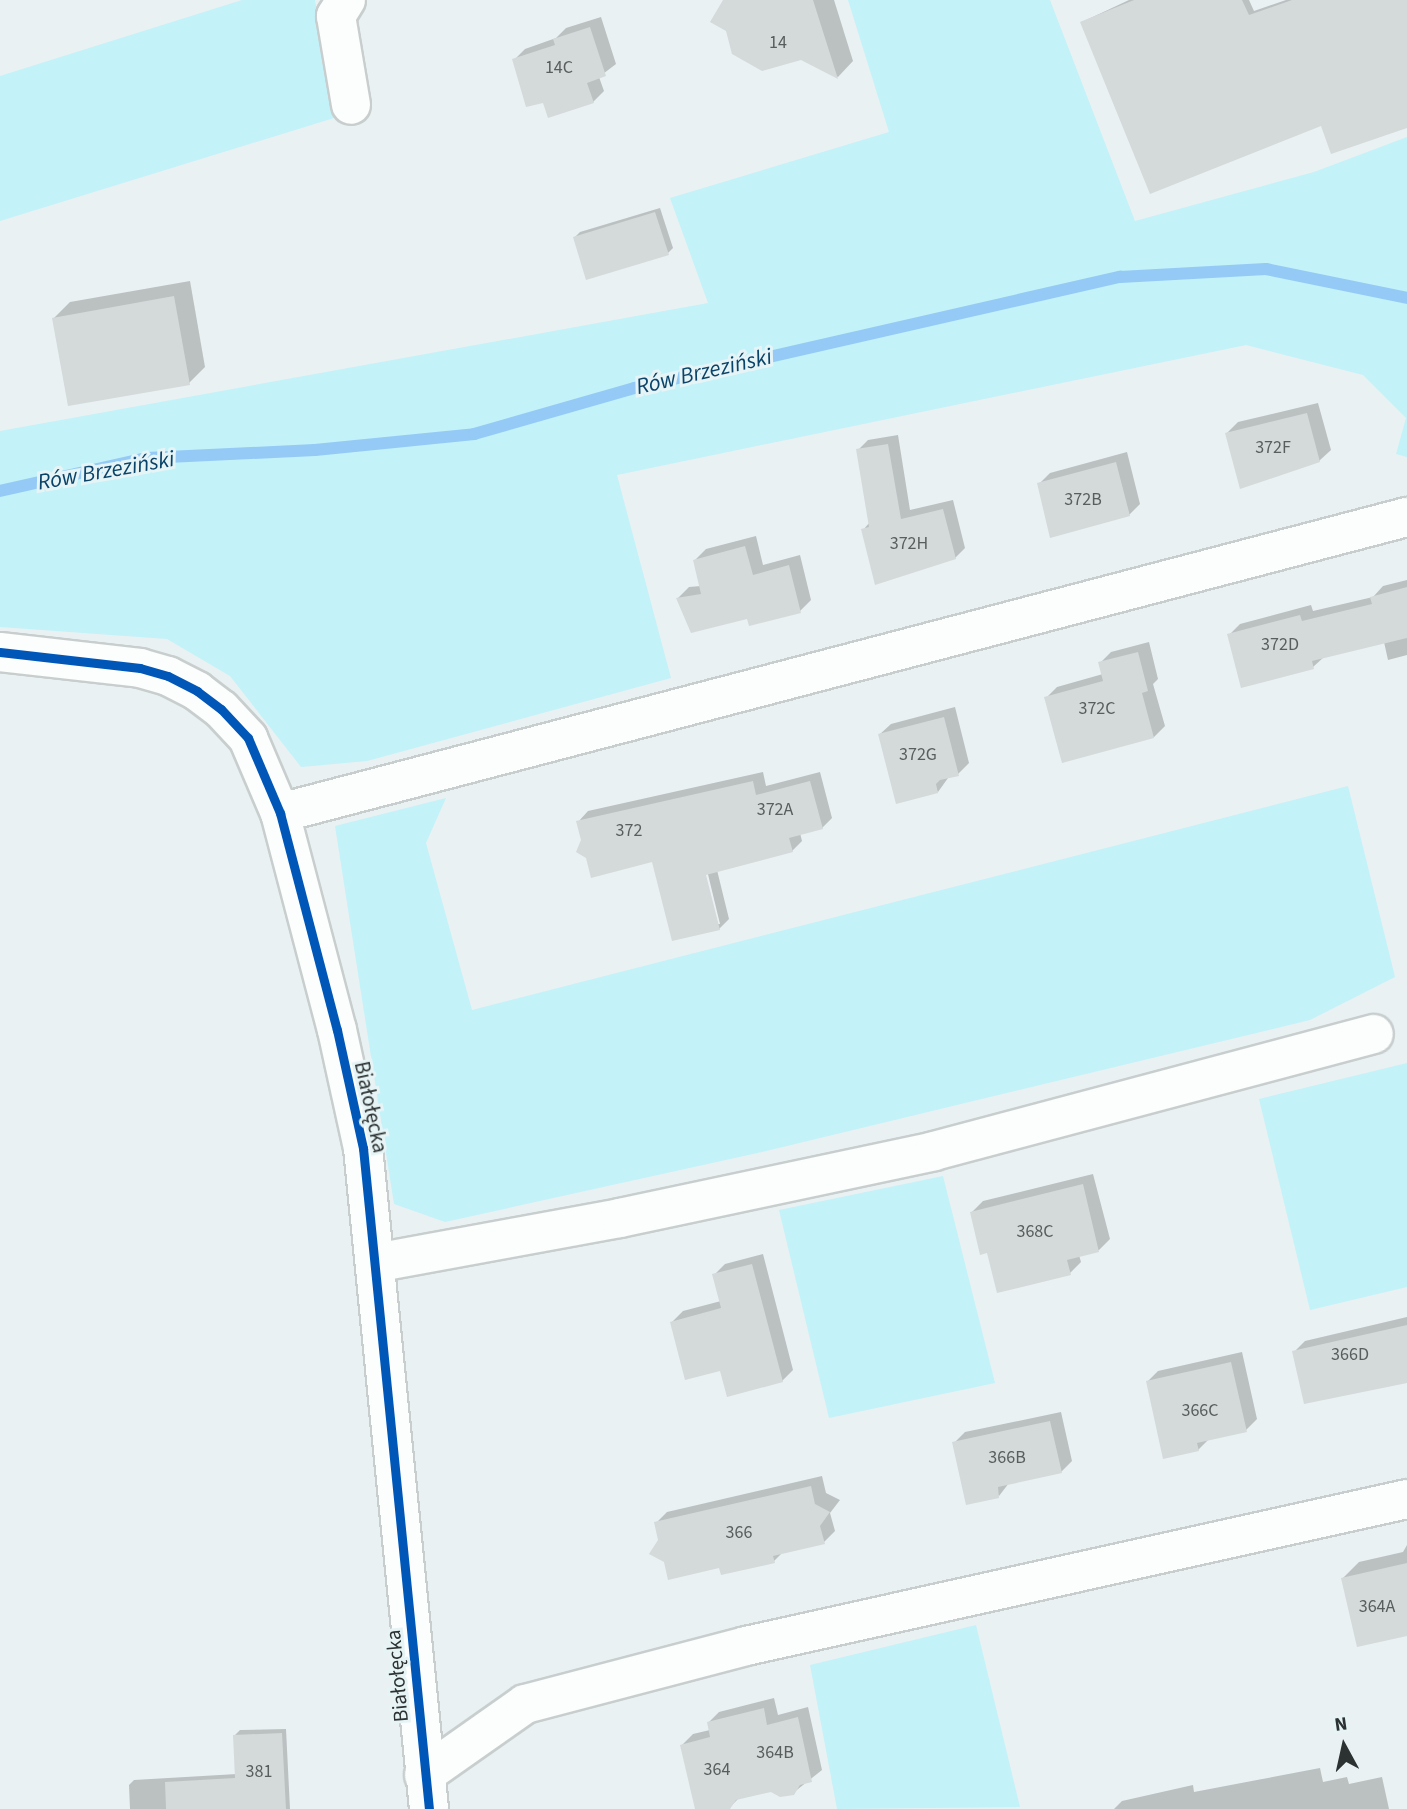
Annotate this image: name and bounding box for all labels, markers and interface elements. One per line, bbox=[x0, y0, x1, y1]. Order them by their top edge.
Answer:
house number: 14 bbox=[769, 32, 787, 54]
house number: 14C bbox=[545, 57, 573, 79]
water label: Rów Brzeziński bbox=[633, 343, 775, 401]
house number: 372F bbox=[1255, 437, 1291, 459]
water label: Rów Brzeziński bbox=[35, 445, 177, 497]
house number: 372B bbox=[1064, 489, 1102, 511]
house number: 372H bbox=[890, 533, 928, 555]
house number: 372D bbox=[1261, 634, 1299, 656]
house number: 372C bbox=[1078, 698, 1116, 720]
house number: 372G bbox=[899, 744, 937, 766]
house number: 372A bbox=[757, 799, 793, 821]
house number: 372 bbox=[616, 820, 642, 842]
street label: Białołęcka bbox=[349, 1059, 393, 1155]
house number: 368C bbox=[1016, 1221, 1054, 1243]
house number: 366D bbox=[1331, 1344, 1369, 1366]
house number: 366C bbox=[1181, 1400, 1219, 1422]
house number: 366B bbox=[988, 1447, 1026, 1469]
house number: 366 bbox=[726, 1522, 752, 1544]
house number: 364A bbox=[1359, 1596, 1395, 1618]
street label: Białołęcka bbox=[380, 1629, 414, 1723]
text: N bbox=[1333, 1710, 1349, 1739]
north arrow bbox=[1309, 1711, 1379, 1781]
house number: 364B bbox=[756, 1742, 794, 1764]
house number: 364 bbox=[704, 1759, 730, 1781]
house number: 381 bbox=[246, 1761, 272, 1783]

